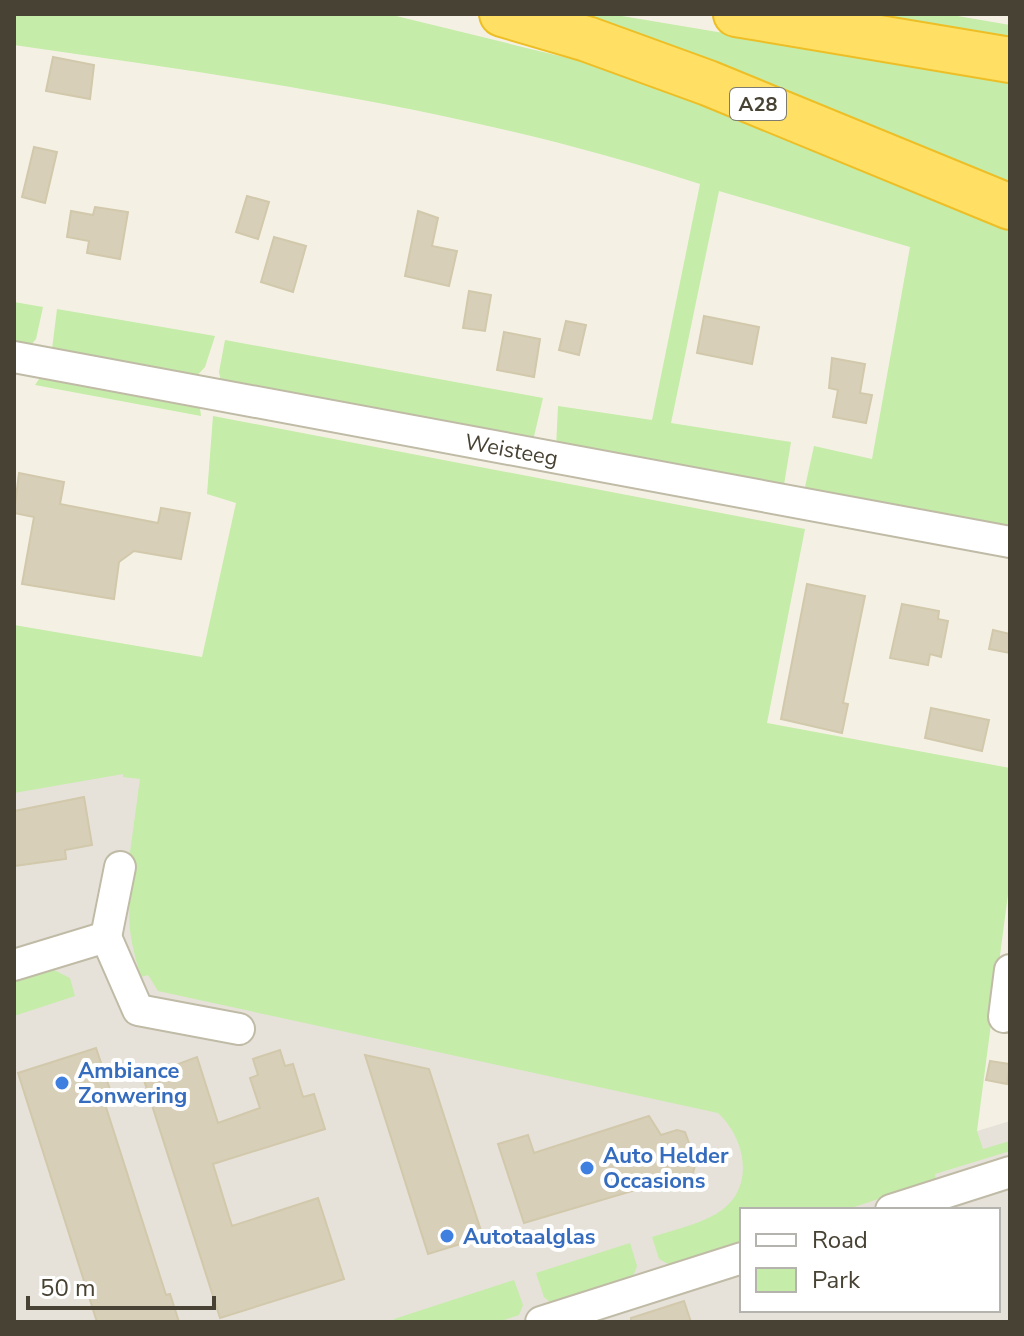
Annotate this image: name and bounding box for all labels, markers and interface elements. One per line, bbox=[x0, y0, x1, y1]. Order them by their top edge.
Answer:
road number: A28 bbox=[730, 88, 786, 120]
street label: Weisteeg bbox=[462, 427, 560, 474]
place label: Ambiance Zonwering bbox=[78, 1056, 187, 1111]
marker: Ambiance Zonwering bbox=[53, 1074, 71, 1092]
place label: Auto Helder Occasions bbox=[603, 1141, 729, 1196]
marker: Auto Helder Occasions bbox=[578, 1159, 596, 1177]
legend bbox=[740, 1208, 1000, 1312]
place label: Autotaalglas bbox=[463, 1222, 596, 1252]
text: Road bbox=[812, 1224, 868, 1256]
marker: Autotaalglas bbox=[438, 1227, 456, 1245]
scale bar bbox=[28, 1260, 214, 1310]
text: Park bbox=[812, 1264, 861, 1296]
text: 50 m bbox=[40, 1272, 96, 1304]

